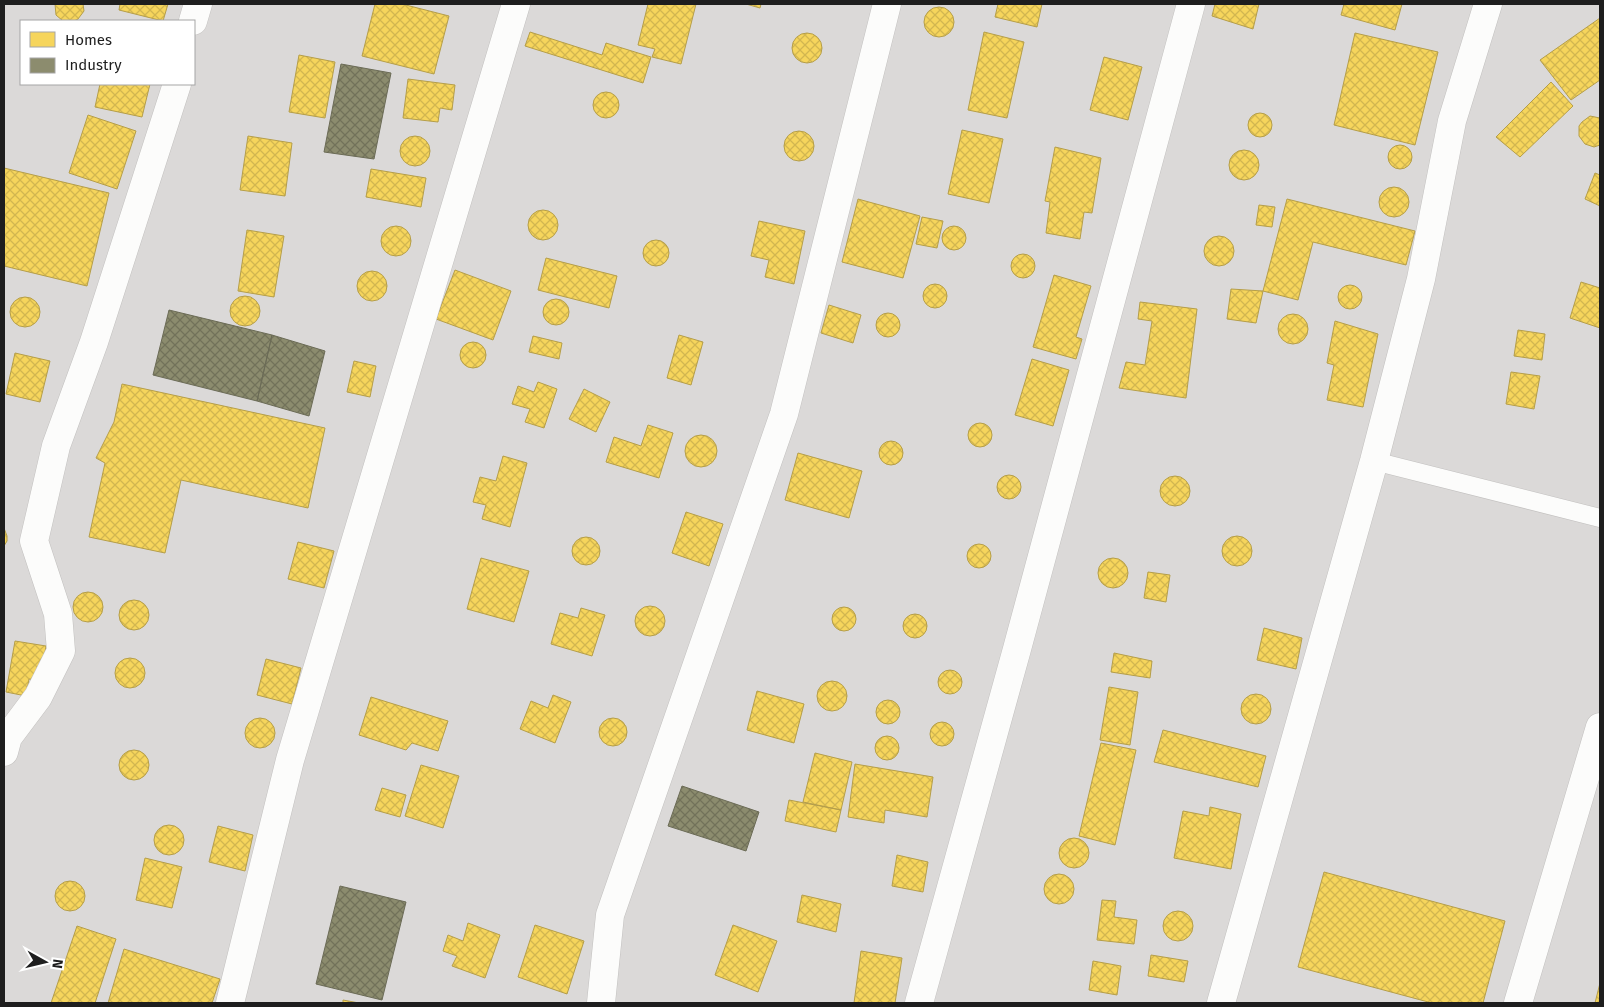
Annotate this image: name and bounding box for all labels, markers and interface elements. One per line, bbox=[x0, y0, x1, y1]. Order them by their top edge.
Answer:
legend bbox=[20, 20, 195, 85]
text: Homes bbox=[65, 31, 112, 49]
text: Industry bbox=[65, 56, 122, 74]
north arrow bbox=[20, 937, 70, 987]
text: N bbox=[48, 958, 66, 970]

